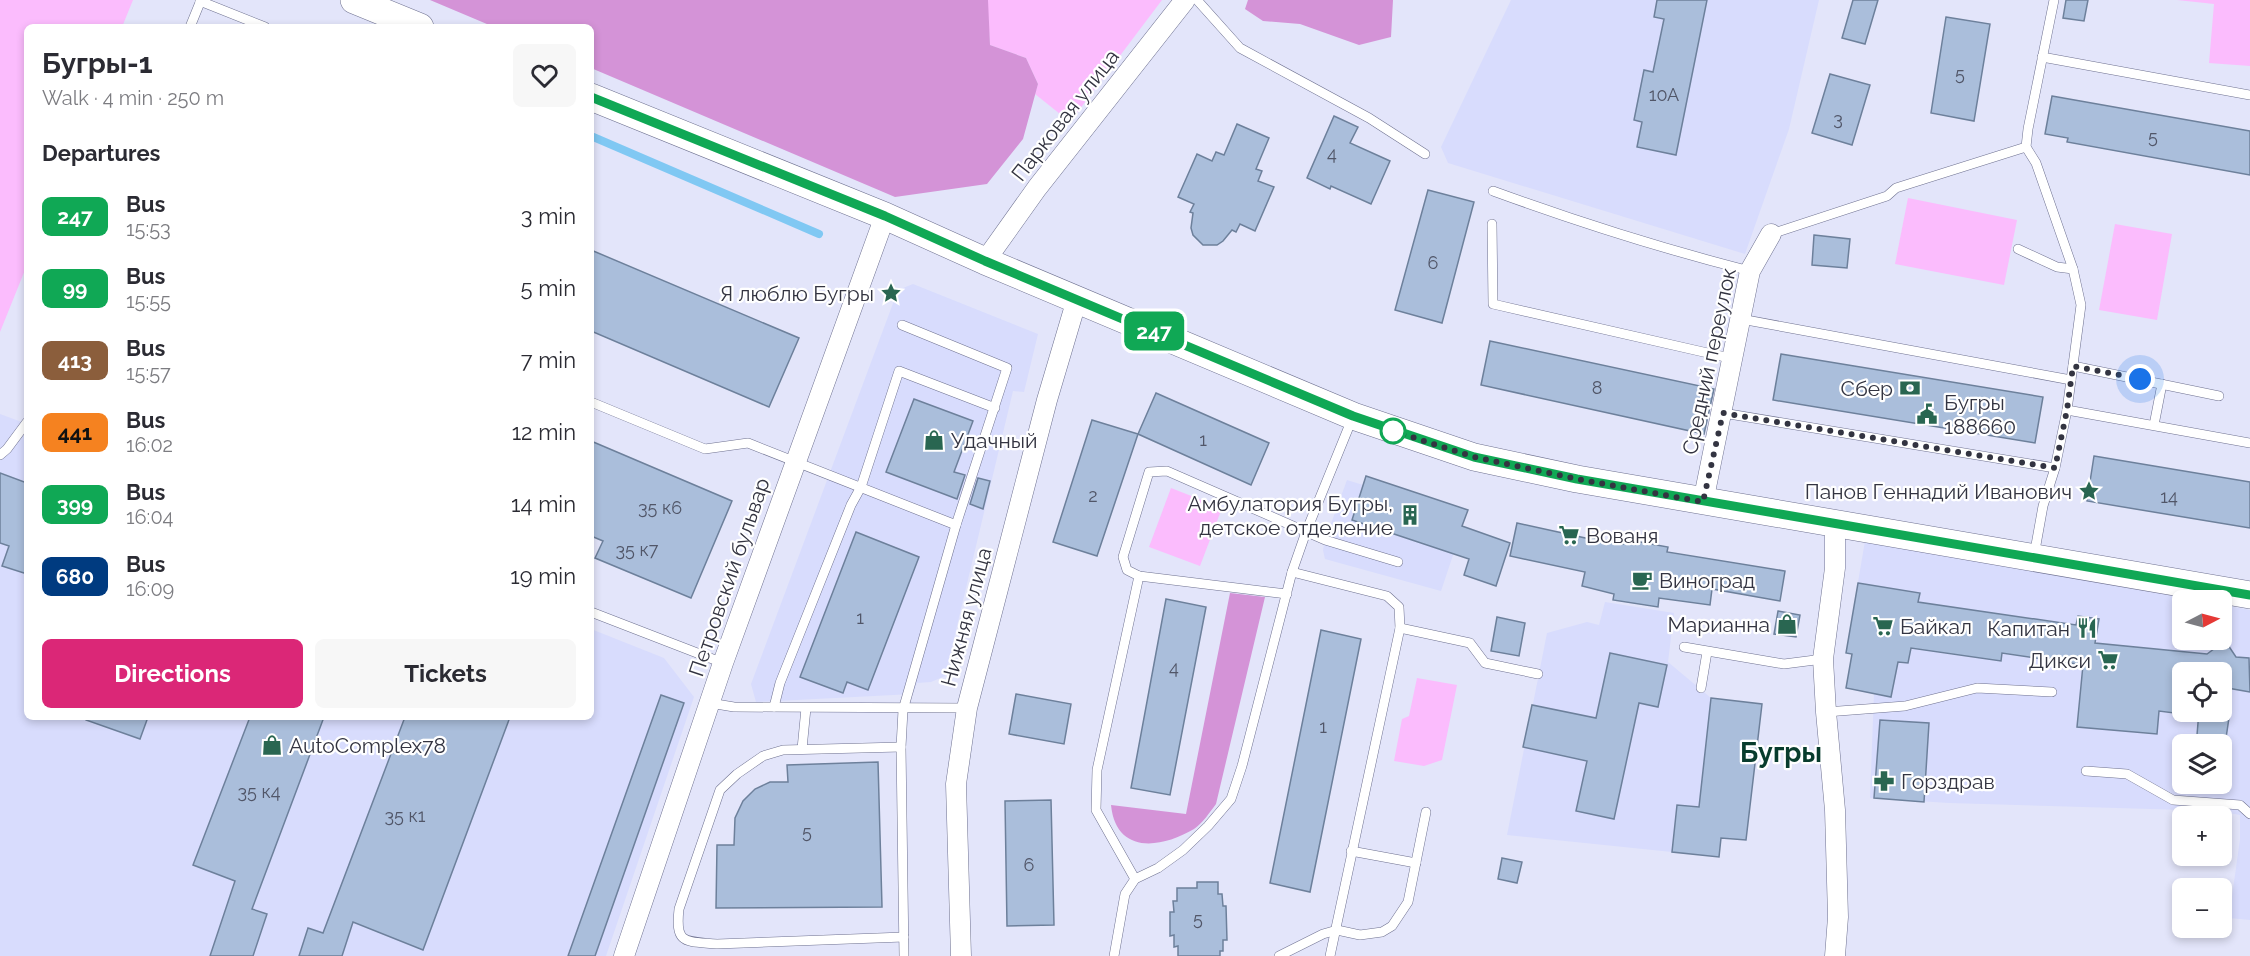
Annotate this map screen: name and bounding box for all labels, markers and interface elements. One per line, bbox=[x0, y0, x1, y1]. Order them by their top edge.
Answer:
button: heart bbox=[513, 44, 576, 107]
street label: Парковая улица bbox=[1006, 44, 1124, 186]
text: Бугры-1 bbox=[42, 47, 153, 80]
house number: 5 bbox=[1955, 63, 1965, 84]
house number: 10А bbox=[1649, 84, 1679, 105]
text: Walk · 4 min · 250 m bbox=[42, 86, 224, 110]
house number: 3 bbox=[1833, 108, 1843, 129]
house number: 5 bbox=[2148, 126, 2158, 147]
text: Departures bbox=[42, 140, 160, 166]
house number: 4 bbox=[1327, 143, 1337, 164]
text: Bus bbox=[126, 191, 165, 217]
text: 3 min bbox=[521, 203, 576, 229]
text: 247 bbox=[57, 204, 93, 229]
text: 15:53 bbox=[126, 217, 171, 241]
house number: 6 bbox=[1428, 252, 1439, 273]
text: Bus bbox=[126, 263, 165, 289]
street label: Средний переулок bbox=[1677, 265, 1741, 457]
text: 5 min bbox=[521, 275, 576, 301]
text: 99 bbox=[63, 276, 87, 301]
place label: Я люблю Бугры bbox=[720, 281, 874, 306]
place icon: Я люблю Бугры bbox=[879, 281, 903, 305]
text: 15:55 bbox=[126, 289, 171, 313]
line badge: 247 bbox=[1120, 312, 1188, 350]
text: 247 bbox=[1136, 319, 1172, 344]
text: Bus bbox=[126, 335, 165, 361]
text: 7 min bbox=[521, 347, 576, 373]
text: 413 bbox=[58, 348, 92, 373]
text: 15:57 bbox=[126, 361, 171, 385]
your location bbox=[2125, 364, 2155, 394]
place label: Сбер bbox=[1841, 376, 1893, 401]
bank icon: Сбер bbox=[1898, 376, 1922, 400]
house number: 8 bbox=[1592, 377, 1602, 398]
place label: Бугры 188660 bbox=[1944, 390, 2016, 439]
public building icon: Бугры 188660 bbox=[1915, 402, 1939, 426]
text: Bus bbox=[126, 407, 165, 433]
unlabelled marker bbox=[1380, 418, 1406, 444]
text: 12 min bbox=[512, 419, 576, 445]
text: 441 bbox=[58, 420, 92, 445]
shop icon: Удачный bbox=[922, 428, 946, 452]
place label: Удачный bbox=[951, 428, 1037, 453]
house number: 1 bbox=[1199, 429, 1207, 450]
text: 16:02 bbox=[126, 433, 173, 457]
street label: Петровский бульвар bbox=[683, 474, 775, 680]
text: Bus bbox=[126, 479, 165, 505]
place label: Панов Геннадий Иванович bbox=[1805, 479, 2072, 504]
place icon: Панов Геннадий Иванович bbox=[2077, 479, 2101, 503]
house number: 2 bbox=[1088, 485, 1098, 506]
house number: 14 bbox=[2160, 486, 2178, 507]
text: 14 min bbox=[511, 491, 576, 517]
place label: Амбулатория Бугры, детское отделение bbox=[1187, 491, 1393, 540]
text: 399 bbox=[57, 492, 93, 517]
house number: 35 к6 bbox=[638, 497, 682, 518]
building icon: Амбулатория Бугры, детское отделение bbox=[1398, 503, 1422, 527]
text: 16:04 bbox=[126, 505, 174, 529]
supermarket icon: Вованя bbox=[1557, 523, 1581, 547]
place label: Вованя bbox=[1586, 523, 1658, 548]
house number: 35 к7 bbox=[615, 539, 659, 560]
street label: Нижняя улица bbox=[935, 545, 997, 689]
text: Bus bbox=[126, 551, 165, 577]
text: 19 min bbox=[510, 563, 576, 589]
text: 680 bbox=[56, 564, 94, 589]
cafe icon: Виноград bbox=[1630, 568, 1654, 592]
place label: Виноград bbox=[1659, 568, 1755, 593]
text: 16:09 bbox=[126, 577, 174, 601]
north arrow bbox=[2172, 590, 2232, 650]
map controls bbox=[2172, 590, 2232, 938]
house number: 1 bbox=[856, 607, 864, 628]
place label: Марианна bbox=[1667, 612, 1770, 637]
shop icon: Марианна bbox=[1775, 612, 1799, 636]
supermarket icon: Байкал bbox=[1871, 614, 1895, 638]
place label: Байкал bbox=[1900, 614, 1972, 639]
place label: Капитан bbox=[1987, 616, 2070, 641]
restaurant icon: Капитан bbox=[2075, 616, 2099, 640]
button: Directions bbox=[42, 639, 303, 708]
button: Tickets bbox=[315, 639, 576, 708]
place label: Дикси bbox=[2028, 648, 2091, 673]
supermarket icon: Дикси bbox=[2096, 648, 2120, 672]
house number: 4 bbox=[1169, 657, 1179, 678]
button: locate bbox=[2172, 662, 2232, 722]
house number: 1 bbox=[1319, 716, 1327, 737]
shop icon: AutoComplex78 bbox=[260, 733, 284, 757]
place label: AutoComplex78 bbox=[289, 733, 446, 758]
button: layers bbox=[2172, 734, 2232, 794]
district label: Бугры bbox=[1740, 737, 1822, 768]
pharmacy icon: Горздрав bbox=[1872, 769, 1896, 793]
place label: Горздрав bbox=[1901, 769, 1995, 794]
house number: 35 к4 bbox=[237, 781, 281, 802]
house number: 35 к1 bbox=[384, 805, 426, 826]
button: + bbox=[2172, 806, 2232, 866]
house number: 5 bbox=[802, 821, 812, 842]
house number: 6 bbox=[1024, 854, 1035, 875]
button: − bbox=[2172, 878, 2232, 938]
house number: 5 bbox=[1193, 908, 1203, 929]

